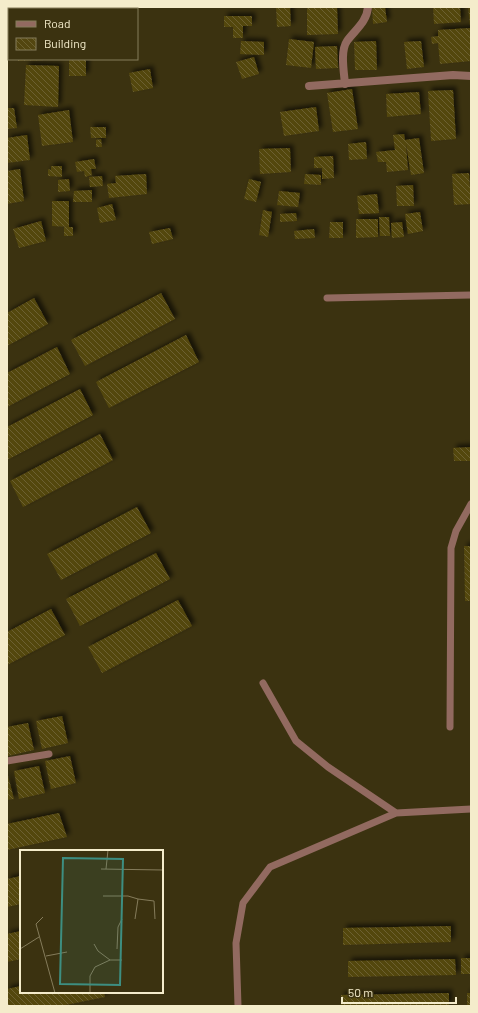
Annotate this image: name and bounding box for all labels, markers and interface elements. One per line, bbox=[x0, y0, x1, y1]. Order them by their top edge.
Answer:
legend bbox=[8, 8, 138, 60]
text: Road bbox=[44, 16, 71, 30]
text: Building bbox=[44, 36, 86, 50]
inset map bbox=[20, 850, 163, 993]
scale bar bbox=[342, 979, 456, 1005]
text: 50 m bbox=[348, 985, 373, 999]

